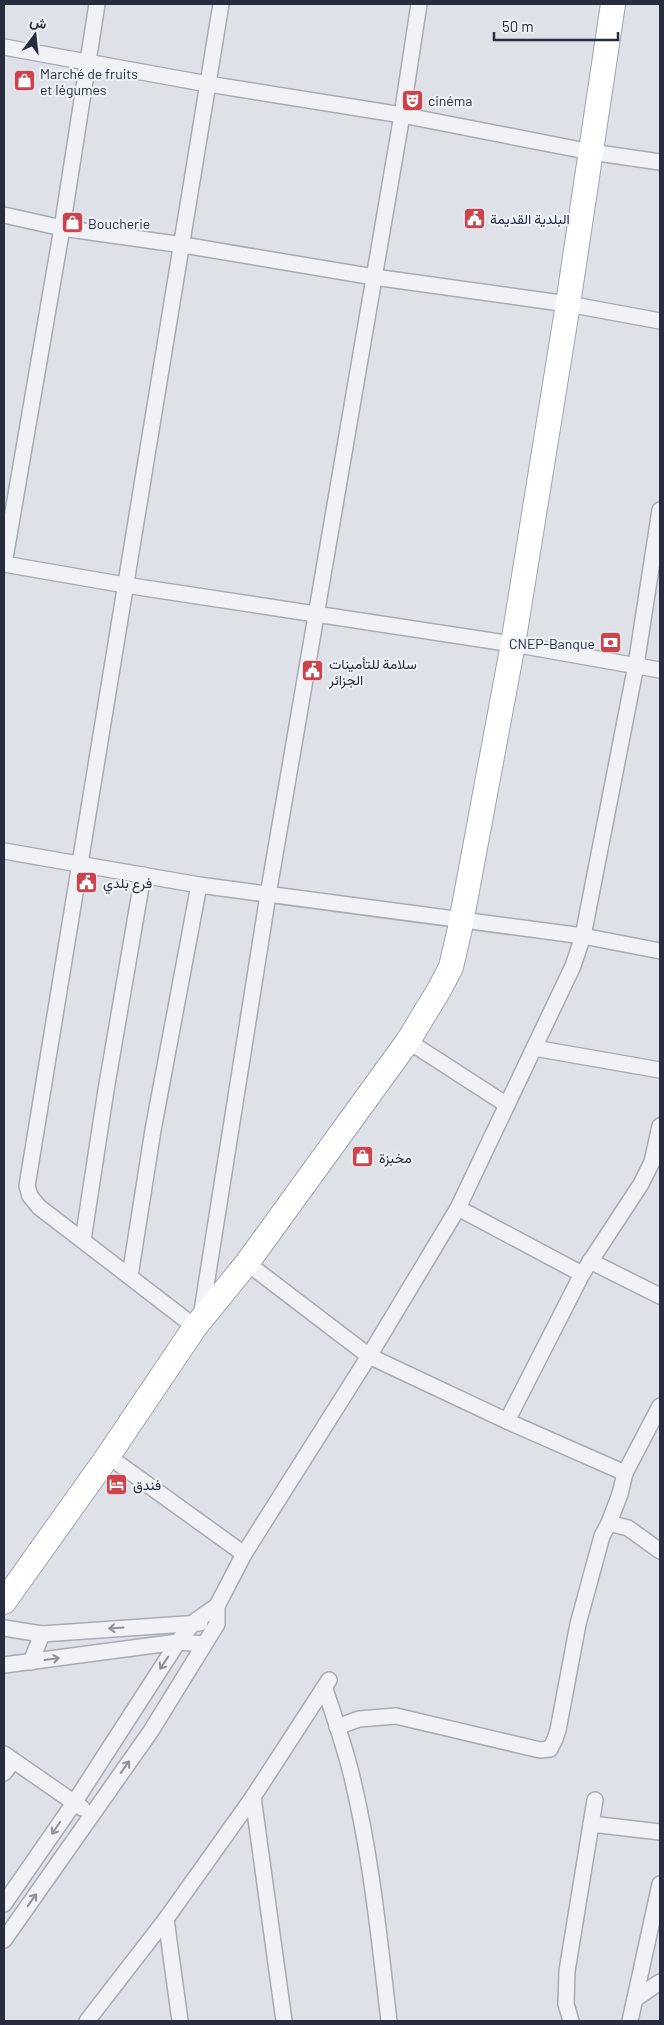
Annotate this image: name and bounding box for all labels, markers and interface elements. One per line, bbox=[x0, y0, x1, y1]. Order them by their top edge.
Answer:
north arrow bbox=[10, 10, 60, 60]
scale bar bbox=[494, 10, 618, 42]
text: ش bbox=[28, 12, 49, 33]
text: 50 m bbox=[502, 17, 534, 35]
place label: Marché de fruits et légumes bbox=[40, 65, 138, 98]
shop icon: Marché de fruits et légumes bbox=[12, 69, 36, 93]
theatre icon: cinéma bbox=[400, 88, 424, 112]
place label: cinéma bbox=[428, 92, 473, 109]
public building icon: البلدية القديمة bbox=[462, 206, 486, 230]
place label: البلدية القديمة bbox=[490, 210, 570, 228]
shop icon: Boucherie bbox=[60, 211, 84, 235]
place label: Boucherie bbox=[88, 215, 150, 232]
bank icon: CNEP-Banque bbox=[599, 631, 623, 655]
place label: CNEP-Banque bbox=[509, 635, 595, 652]
place label: سلامة للتأمينات الجزائر bbox=[328, 655, 417, 689]
public building icon: سلامة للتأمينات الجزائر bbox=[301, 659, 325, 683]
public building icon: فرع بلدي bbox=[75, 870, 99, 894]
place label: فرع بلدي bbox=[103, 874, 152, 895]
shop icon: مخبزة bbox=[351, 1145, 375, 1169]
place label: مخبزة bbox=[379, 1149, 412, 1167]
hotel icon: فندق bbox=[105, 1472, 129, 1496]
place label: فندق bbox=[133, 1476, 161, 1494]
one-way arrow bbox=[108, 1623, 124, 1633]
one-way arrow bbox=[44, 1654, 60, 1664]
one-way arrow bbox=[159, 1656, 169, 1670]
one-way arrow bbox=[120, 1760, 130, 1774]
one-way arrow bbox=[51, 1821, 61, 1835]
one-way arrow bbox=[27, 1894, 37, 1908]

